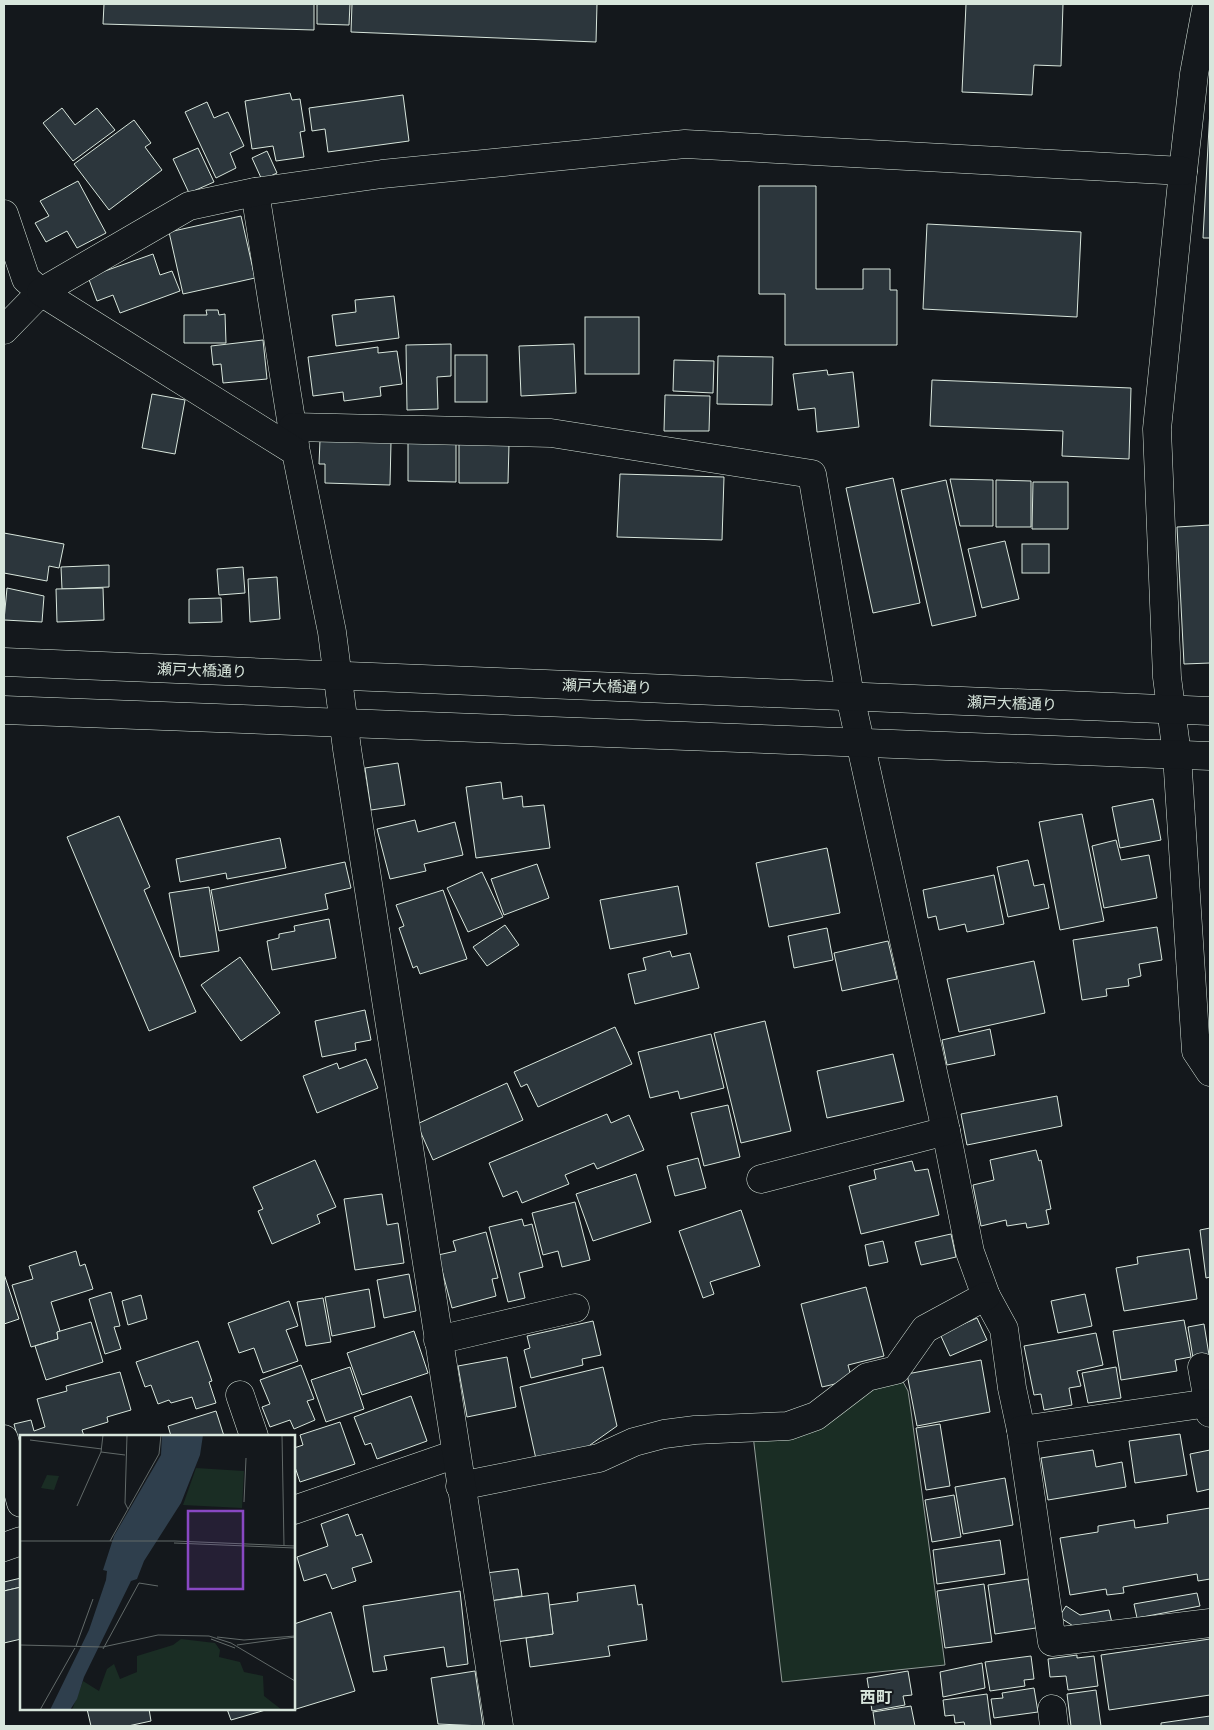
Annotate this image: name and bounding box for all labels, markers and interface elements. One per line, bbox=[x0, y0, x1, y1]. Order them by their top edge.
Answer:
street label: 瀬戸大橋通り bbox=[157, 659, 247, 681]
street label: 瀬戸大橋通り bbox=[562, 675, 652, 697]
street label: 瀬戸大橋通り bbox=[967, 692, 1057, 714]
inset map bbox=[20, 1435, 295, 1710]
district label: 西町 bbox=[860, 1687, 892, 1707]

